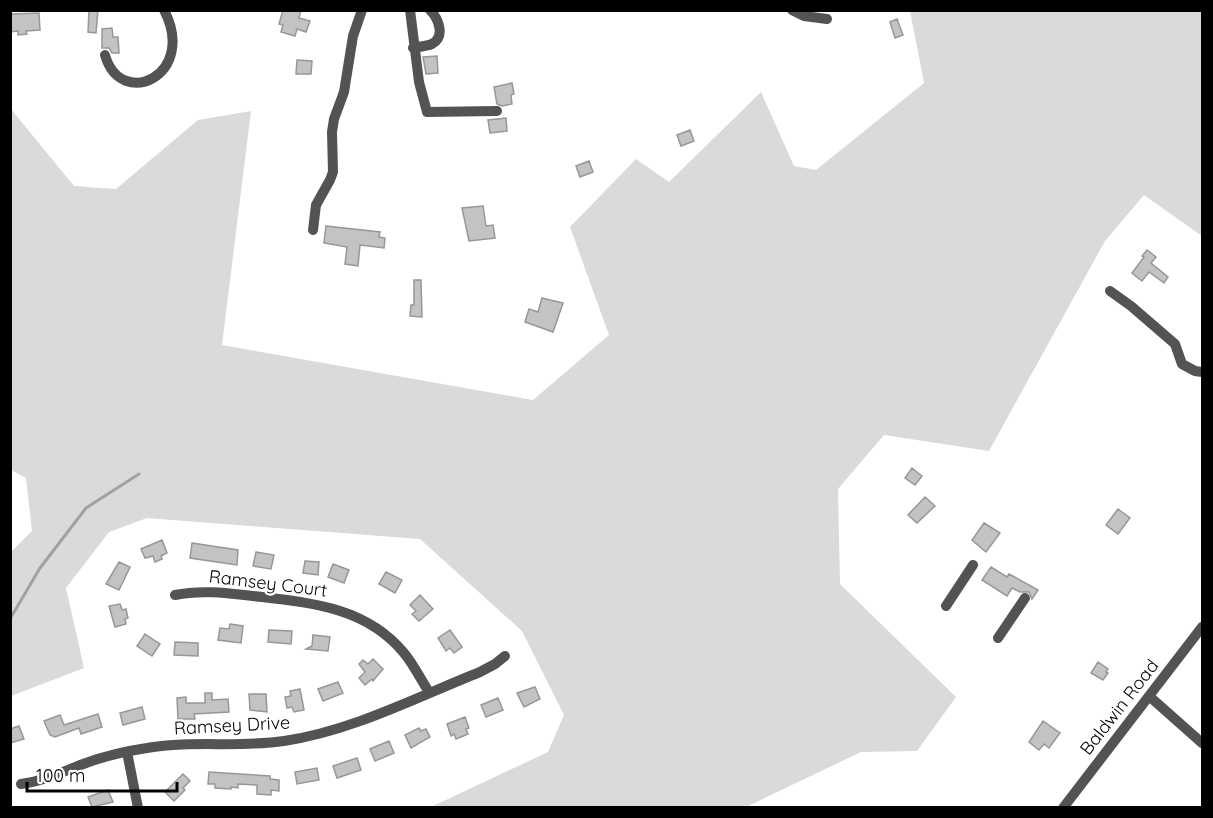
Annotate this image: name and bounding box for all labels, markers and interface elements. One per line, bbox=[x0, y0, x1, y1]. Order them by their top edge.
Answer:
street label: Ramsey Court bbox=[208, 564, 328, 602]
street label: Baldwin Road bbox=[1075, 655, 1163, 759]
street label: Ramsey Drive bbox=[173, 710, 291, 740]
scale bar bbox=[27, 755, 177, 793]
text: 100 m bbox=[36, 764, 85, 787]

